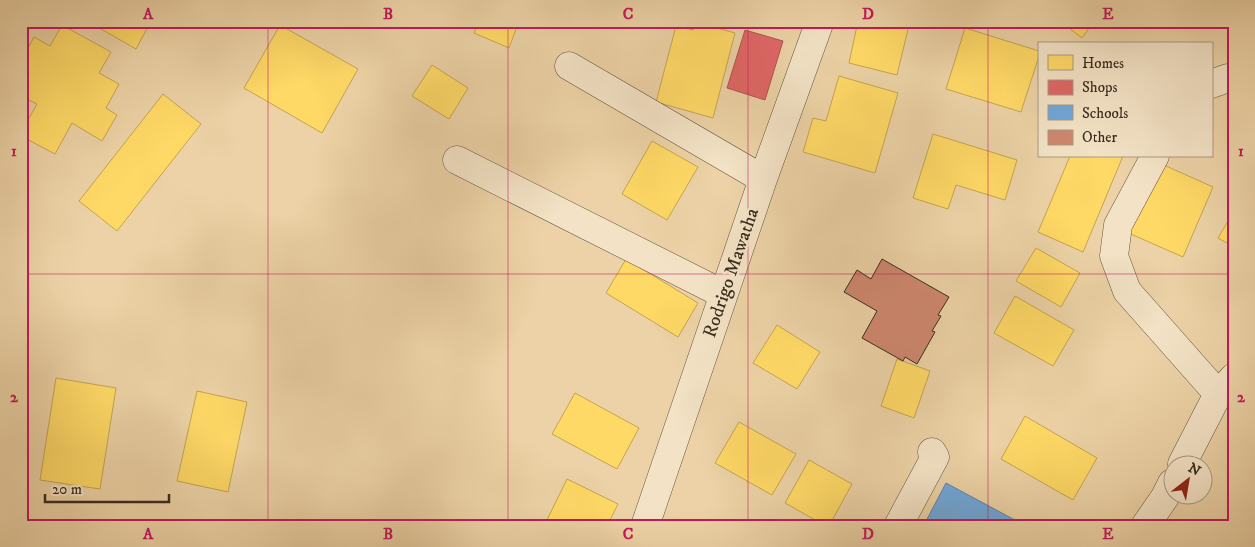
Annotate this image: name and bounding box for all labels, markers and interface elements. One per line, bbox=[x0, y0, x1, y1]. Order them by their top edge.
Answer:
text: A bbox=[142, 4, 154, 24]
text: B bbox=[383, 4, 393, 24]
text: C bbox=[623, 4, 633, 24]
text: D bbox=[862, 4, 874, 24]
text: E bbox=[1102, 4, 1114, 24]
legend bbox=[1038, 42, 1212, 158]
text: Homes bbox=[1082, 54, 1124, 73]
text: Shops bbox=[1082, 78, 1118, 97]
text: Schools bbox=[1082, 104, 1128, 123]
text: Other bbox=[1082, 128, 1117, 147]
text: 1 bbox=[11, 141, 17, 161]
text: 1 bbox=[1238, 141, 1244, 161]
street label: Rodrigo Mawatha bbox=[698, 205, 764, 341]
text: 2 bbox=[10, 387, 19, 407]
text: 2 bbox=[1237, 387, 1246, 407]
north arrow bbox=[1162, 454, 1212, 504]
text: N bbox=[1185, 459, 1204, 481]
scale bar bbox=[45, 472, 169, 504]
text: 20 m bbox=[52, 480, 82, 499]
text: A bbox=[142, 524, 154, 544]
text: B bbox=[383, 524, 393, 544]
text: C bbox=[623, 524, 633, 544]
text: D bbox=[862, 524, 874, 544]
text: E bbox=[1102, 524, 1114, 544]

